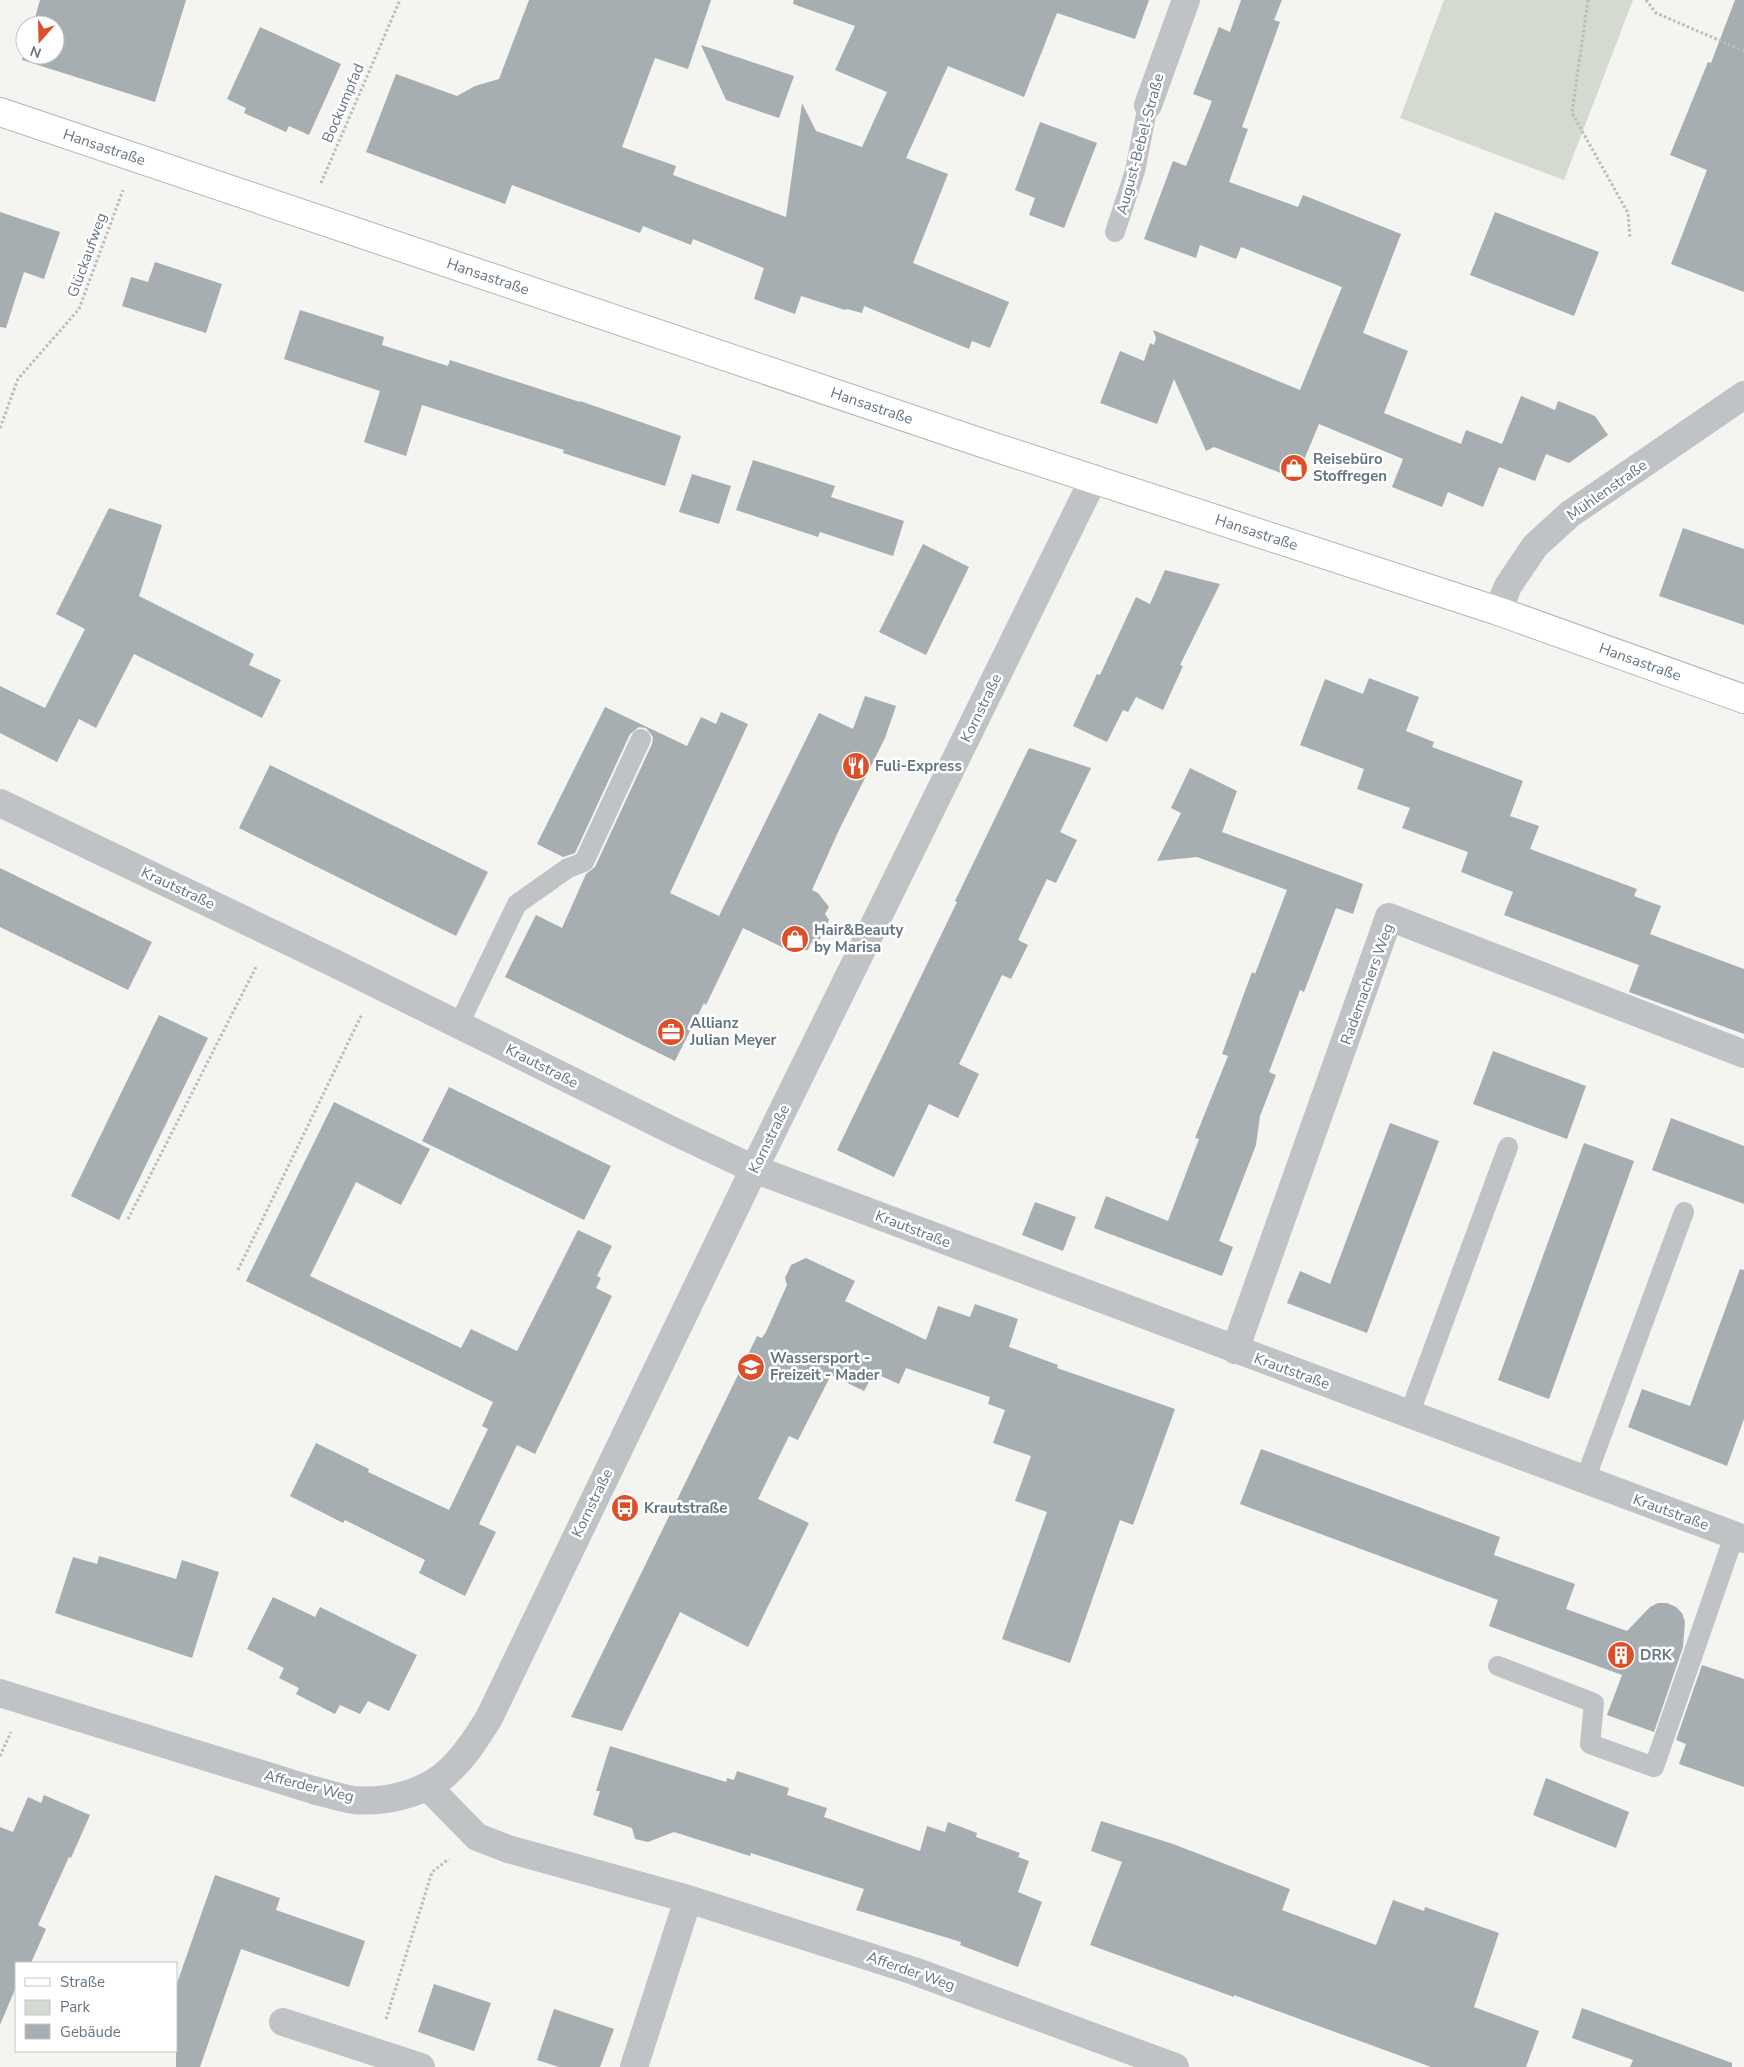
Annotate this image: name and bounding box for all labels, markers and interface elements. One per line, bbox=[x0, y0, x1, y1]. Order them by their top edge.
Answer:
north arrow bbox=[15, 15, 65, 65]
text: N bbox=[28, 41, 44, 62]
street label: Bockumpfad bbox=[317, 60, 369, 146]
street label: August-Bebel-Straße bbox=[1112, 71, 1168, 217]
street label: Hansastraße bbox=[60, 124, 148, 170]
street label: Glückaufweg bbox=[62, 210, 112, 300]
street label: Hansastraße bbox=[444, 253, 532, 300]
street label: Hansastraße bbox=[828, 383, 916, 429]
place label: Reisebüro Stoffregen bbox=[1313, 449, 1387, 486]
shop icon: Reisebüro Stoffregen bbox=[1279, 453, 1309, 483]
street label: Mühlenstraße bbox=[1563, 455, 1651, 525]
street label: Hansastraße bbox=[1213, 510, 1301, 555]
street label: Hansastraße bbox=[1596, 638, 1684, 686]
street label: Kornstraße bbox=[956, 670, 1006, 746]
restaurant icon: Fuli-Express bbox=[841, 751, 871, 781]
place label: Fuli-Express bbox=[875, 756, 962, 776]
street label: Krautstraße bbox=[138, 862, 218, 914]
place label: Hair&Beauty by Marisa bbox=[814, 920, 903, 957]
street label: Rademachers Weg bbox=[1336, 921, 1398, 1047]
shop icon: Hair&Beauty by Marisa bbox=[780, 924, 810, 954]
place label: Allianz Julian Meyer bbox=[689, 1013, 777, 1050]
office icon: Allianz Julian Meyer bbox=[656, 1017, 686, 1047]
street label: Krautstraße bbox=[502, 1039, 582, 1093]
street label: Kornstraße bbox=[744, 1101, 794, 1177]
street label: Krautstraße bbox=[872, 1205, 954, 1253]
place label: Wassersport - Freizeit - Mader bbox=[770, 1348, 880, 1385]
street label: Krautstraße bbox=[1251, 1348, 1333, 1394]
school or university icon: Wassersport - Freizeit - Mader bbox=[736, 1352, 766, 1382]
street label: Kornstraße bbox=[567, 1465, 617, 1541]
street label: Krautstraße bbox=[1630, 1489, 1712, 1535]
bus stop icon: Krautstraße bbox=[610, 1493, 640, 1523]
place label: Krautstraße bbox=[644, 1498, 727, 1518]
building icon: DRK bbox=[1606, 1640, 1636, 1670]
place label: DRK bbox=[1640, 1645, 1673, 1665]
street label: Afferder Weg bbox=[262, 1765, 356, 1807]
street label: Afferder Weg bbox=[864, 1947, 958, 1995]
legend bbox=[15, 1962, 178, 2052]
text: Straße bbox=[60, 1972, 105, 1992]
text: Park bbox=[60, 1997, 90, 2017]
text: Gebäude bbox=[60, 2022, 121, 2042]

